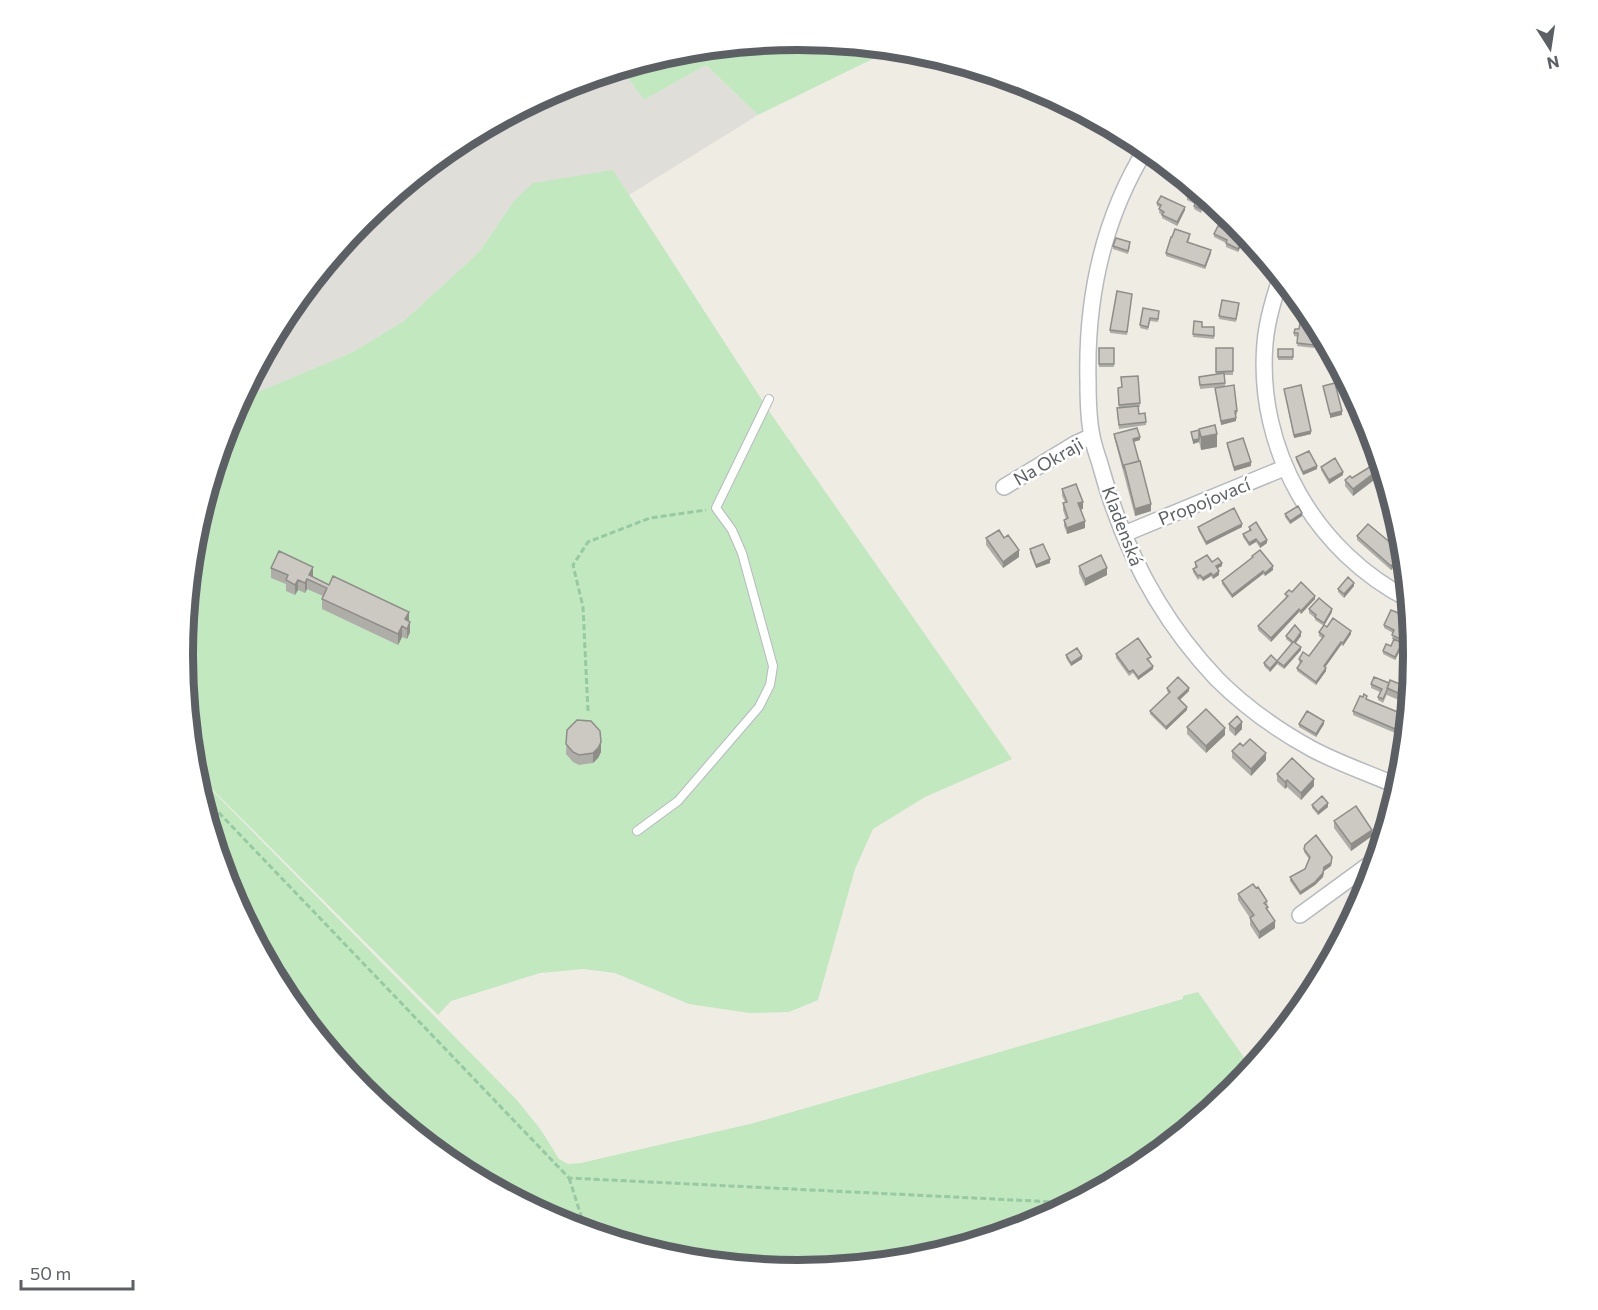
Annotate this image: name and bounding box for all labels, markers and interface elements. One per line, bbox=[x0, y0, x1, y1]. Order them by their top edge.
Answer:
north arrow bbox=[1520, 18, 1580, 78]
text: N bbox=[1545, 53, 1561, 74]
street label: Na Okraji bbox=[1009, 432, 1087, 490]
street label: Propojovací bbox=[1155, 472, 1255, 529]
street label: Kladenská bbox=[1098, 483, 1148, 569]
scale bar bbox=[21, 1253, 134, 1291]
text: 50 m bbox=[30, 1262, 71, 1284]

